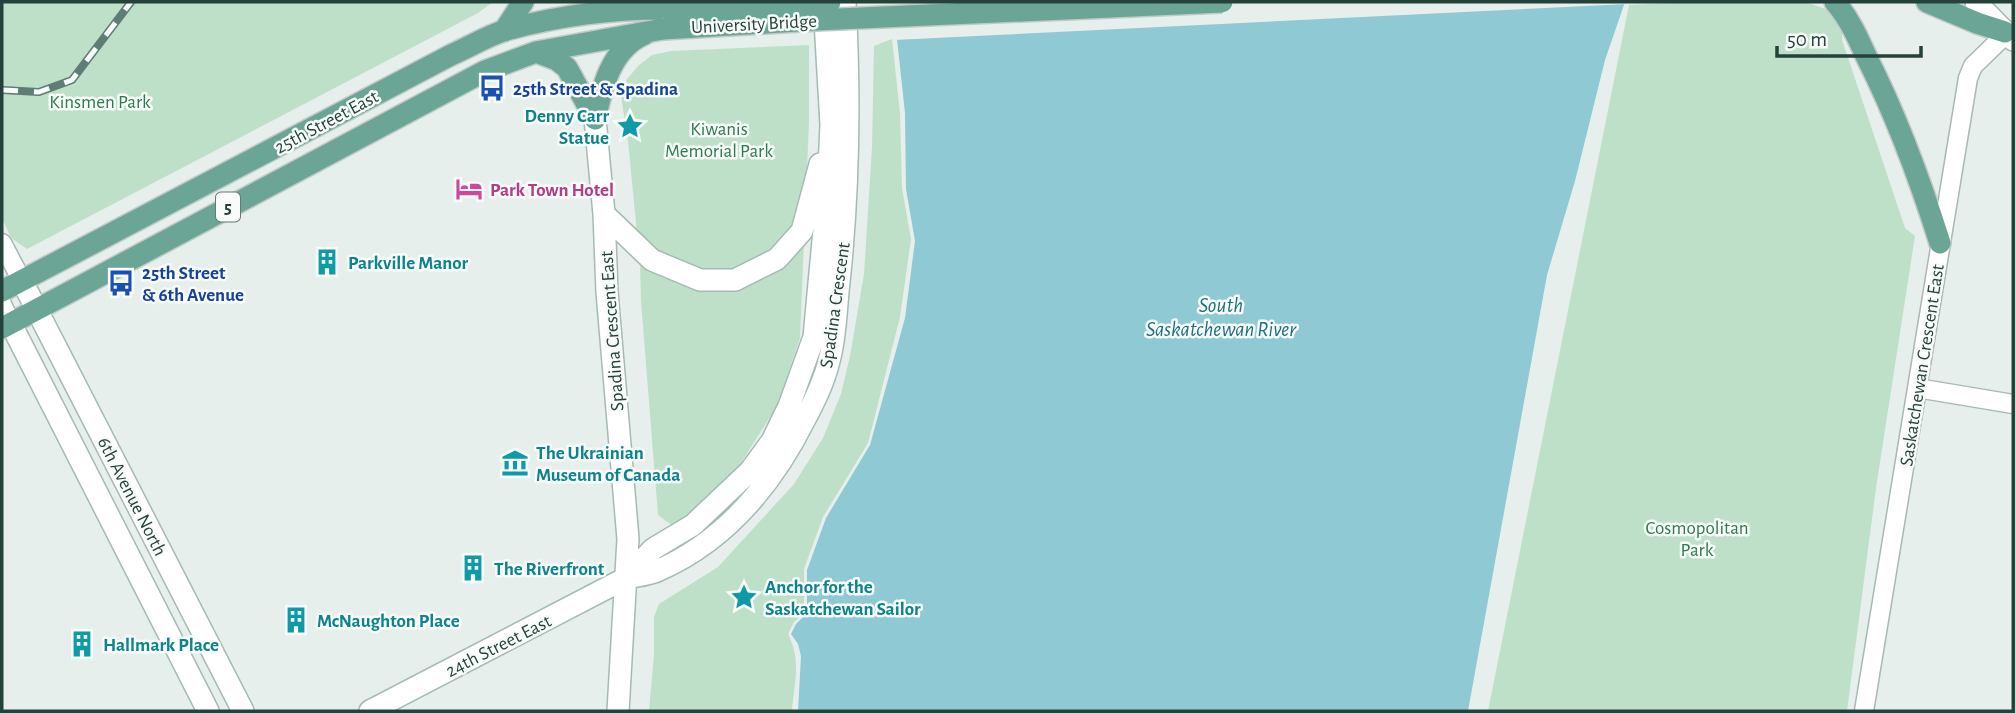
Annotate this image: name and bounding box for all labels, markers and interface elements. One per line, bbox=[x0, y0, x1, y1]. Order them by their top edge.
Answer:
street label: University Bridge bbox=[691, 12, 818, 37]
scale bar bbox=[1777, 14, 1920, 58]
text: 50 m bbox=[1787, 29, 1827, 50]
bus stop icon: 25th Street & Spadina bbox=[477, 73, 507, 103]
place label: 25th Street & Spadina bbox=[513, 80, 678, 99]
street label: 25th Street East bbox=[272, 87, 382, 158]
park label: Kinsmen Park bbox=[49, 93, 151, 112]
place label: Denny Carr Statue bbox=[525, 107, 609, 148]
place icon: Denny Carr Statue bbox=[615, 111, 645, 141]
park label: Kiwanis Memorial Park bbox=[665, 120, 773, 161]
hotel icon: Park Town Hotel bbox=[454, 174, 484, 204]
place label: Park Town Hotel bbox=[490, 181, 614, 200]
road number: 5 bbox=[216, 192, 240, 222]
street label: Spadina Crescent bbox=[817, 241, 854, 369]
building icon: Parkville Manor bbox=[312, 247, 342, 277]
street label: Spadina Crescent East bbox=[597, 250, 628, 412]
place label: Parkville Manor bbox=[348, 254, 468, 273]
street label: Saskatchewan Crescent East bbox=[1897, 263, 1948, 468]
place label: 25th Street & 6th Avenue bbox=[142, 264, 244, 305]
bus stop icon: 25th Street & 6th Avenue bbox=[106, 268, 136, 298]
water label: South Saskatchewan River bbox=[1146, 295, 1297, 340]
street label: 6th Avenue North bbox=[94, 434, 170, 559]
place label: The Ukrainian Museum of Canada bbox=[536, 444, 680, 485]
museum icon: The Ukrainian Museum of Canada bbox=[500, 448, 530, 478]
park label: Cosmopolitan Park bbox=[1645, 519, 1749, 560]
building icon: The Riverfront bbox=[458, 553, 488, 583]
place label: The Riverfront bbox=[494, 560, 605, 579]
place label: Anchor for the Saskatchewan Sailor bbox=[765, 578, 921, 619]
place icon: Anchor for the Saskatchewan Sailor bbox=[729, 582, 759, 612]
building icon: McNaughton Place bbox=[281, 605, 311, 635]
place label: McNaughton Place bbox=[317, 612, 460, 631]
street label: 24th Street East bbox=[443, 612, 554, 681]
building icon: Hallmark Place bbox=[67, 629, 97, 659]
place label: Hallmark Place bbox=[103, 636, 219, 655]

